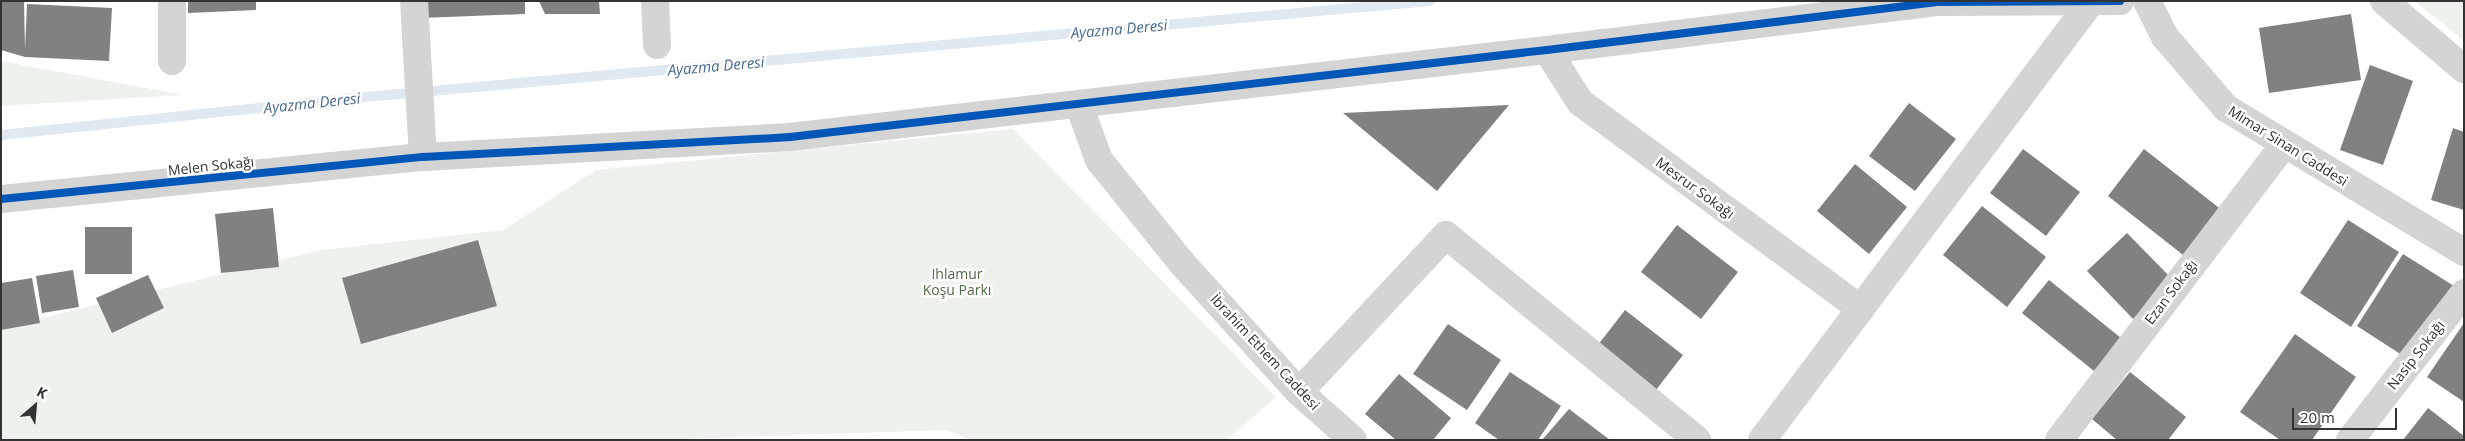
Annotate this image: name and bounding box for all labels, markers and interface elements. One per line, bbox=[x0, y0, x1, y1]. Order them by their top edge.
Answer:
water label: Ayazma Deresi bbox=[1070, 16, 1168, 42]
water label: Ayazma Deresi bbox=[667, 53, 765, 79]
water label: Ayazma Deresi bbox=[263, 89, 361, 117]
street label: Mimar Sinan Caddesi bbox=[2225, 102, 2351, 190]
street label: Melen Sokağı bbox=[167, 153, 255, 179]
street label: Mesrur Sokağı bbox=[1652, 154, 1738, 222]
street label: Ezan Sokağı bbox=[2141, 256, 2201, 328]
park label: Ihlamur Koşu Parkı bbox=[923, 266, 991, 298]
street label: İbrahim Ethem Caddesi bbox=[1207, 291, 1323, 413]
street label: Nasip Sokağı bbox=[2384, 317, 2448, 393]
north arrow bbox=[10, 381, 60, 431]
text: K bbox=[34, 382, 50, 403]
scale bar bbox=[2295, 398, 2400, 430]
text: 20 m bbox=[2300, 407, 2335, 427]

